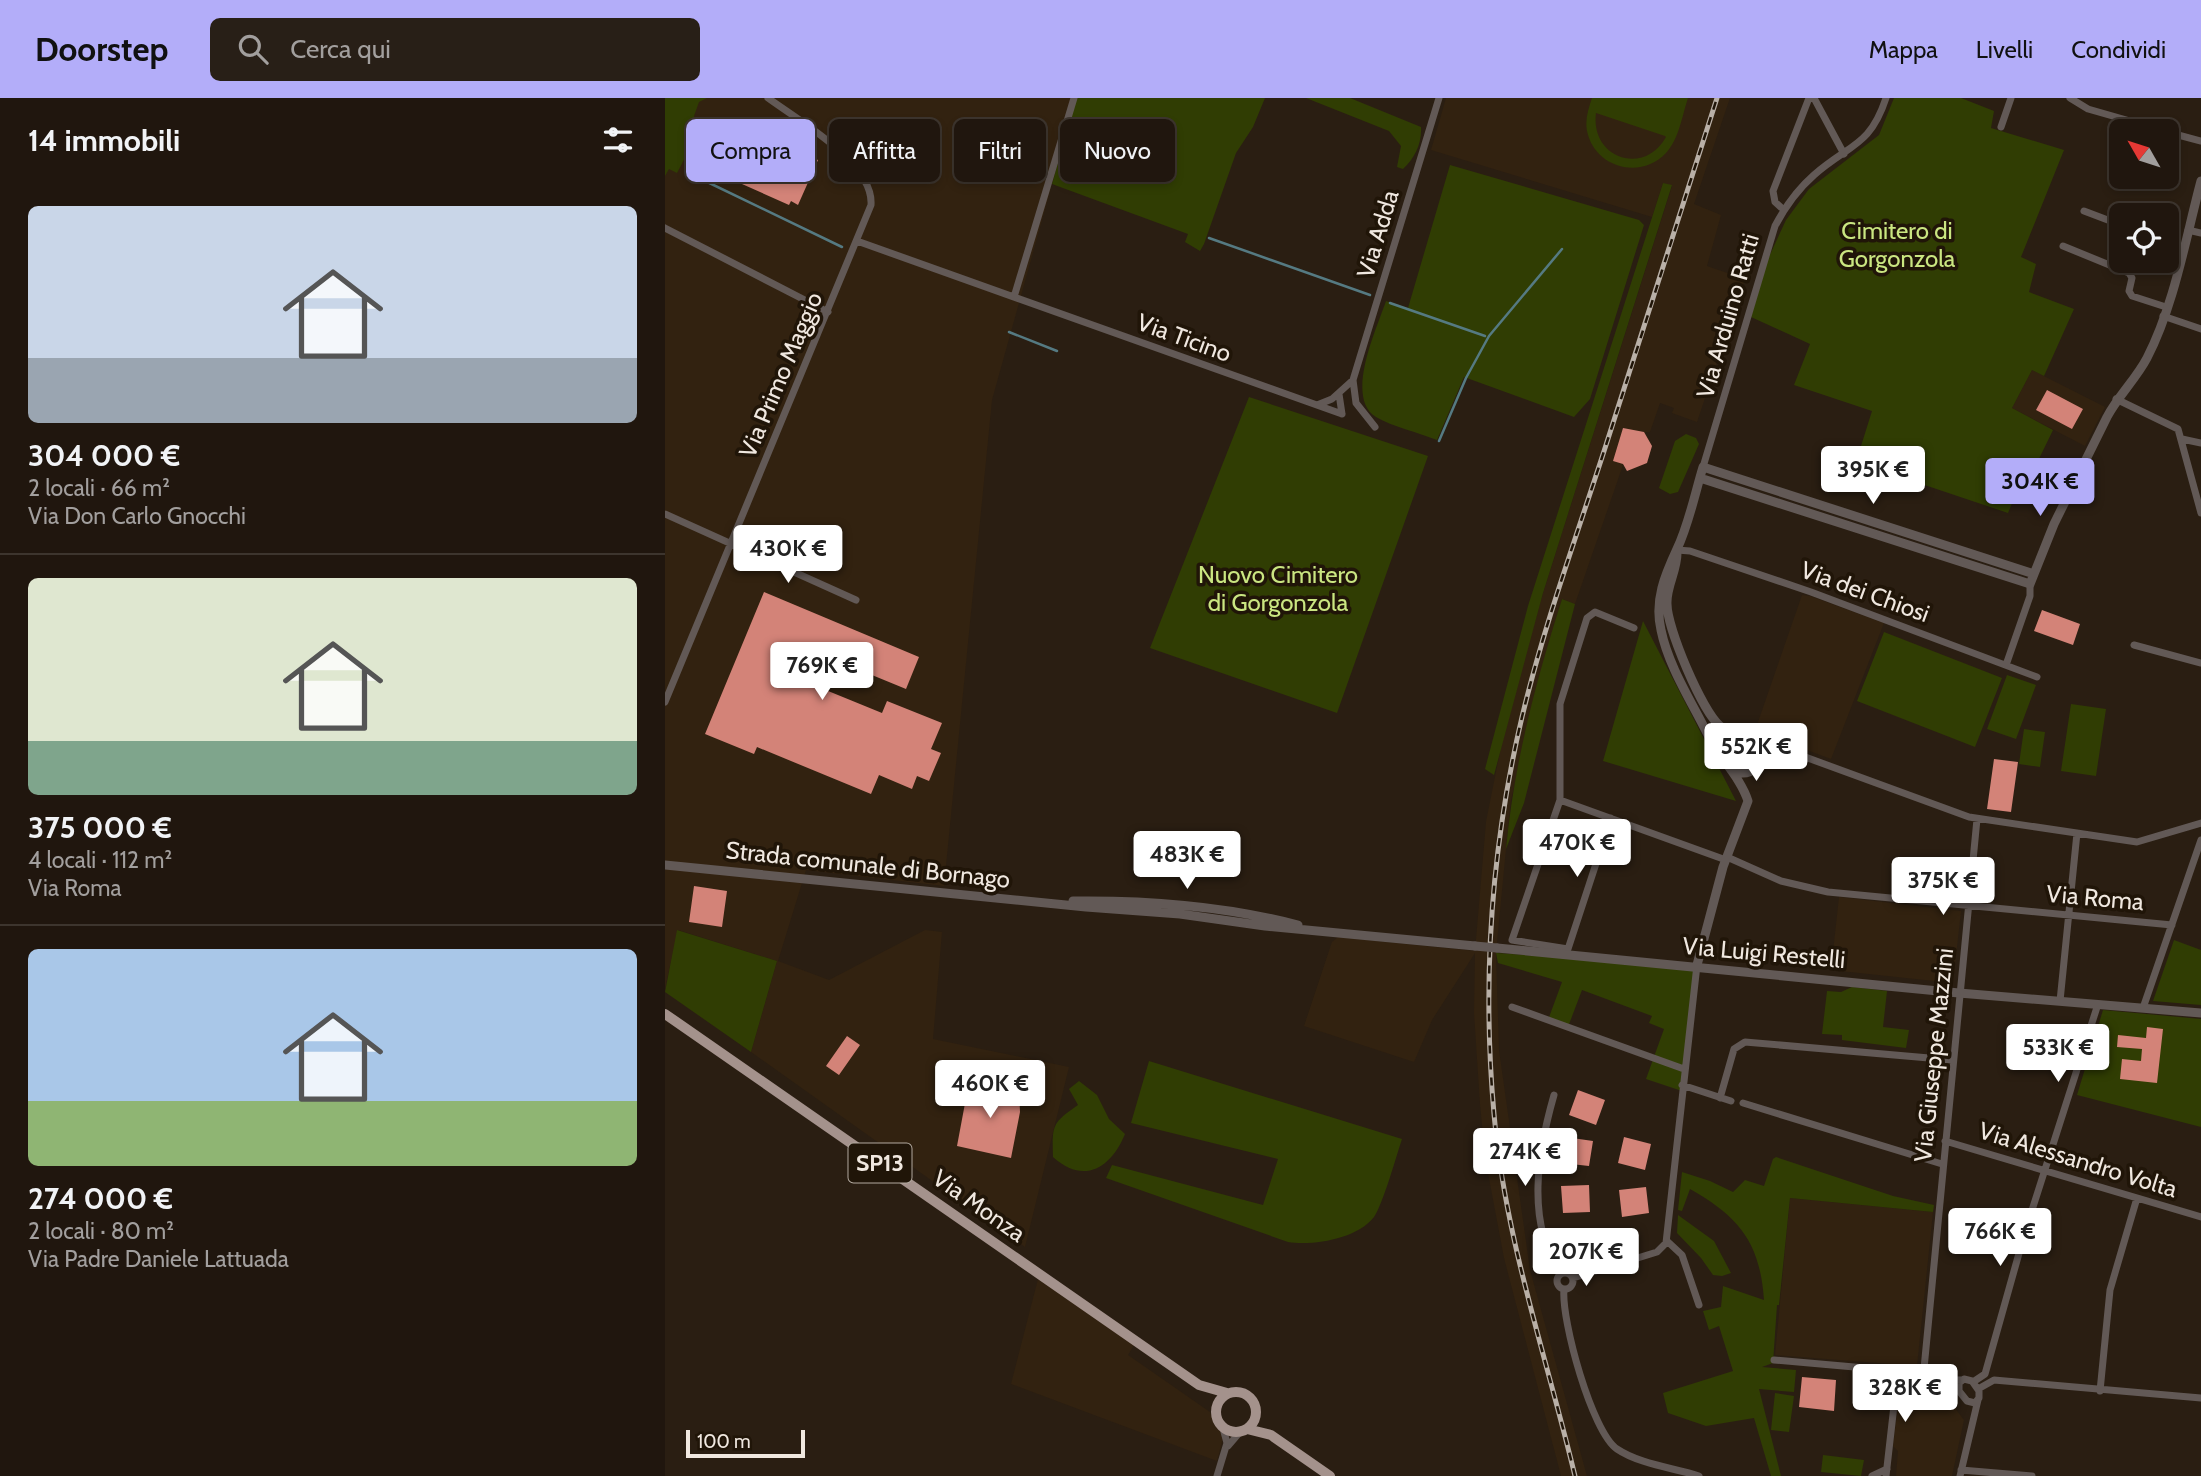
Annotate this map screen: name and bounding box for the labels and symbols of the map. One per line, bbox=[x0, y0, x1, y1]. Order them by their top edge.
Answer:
north arrow bbox=[2109, 119, 2179, 189]
street label: Via Adda bbox=[1350, 186, 1405, 281]
park label: Cimitero di Gorgonzola bbox=[1839, 216, 1956, 273]
street label: Via Arduino Ratti bbox=[1690, 230, 1765, 401]
street label: Via Primo Maggio bbox=[733, 288, 828, 462]
street label: Via Ticino bbox=[1133, 307, 1235, 368]
pin: 395K € bbox=[1816, 446, 1930, 506]
pin: 304K € bbox=[1983, 458, 2097, 518]
pin: 430K € bbox=[731, 526, 845, 585]
street label: Via dei Chiosi bbox=[1797, 555, 1934, 628]
park label: Nuovo Cimitero di Gorgonzola bbox=[1198, 560, 1358, 617]
pin: 769K € bbox=[765, 642, 879, 702]
pin: 552K € bbox=[1699, 724, 1813, 783]
pin: 470K € bbox=[1520, 820, 1634, 879]
pin: 483K € bbox=[1130, 832, 1244, 891]
street label: Strada comunale di Bornago bbox=[724, 835, 1012, 894]
pin: 375K € bbox=[1886, 858, 2000, 917]
street label: Via Roma bbox=[2045, 879, 2145, 916]
street label: Via Luigi Restelli bbox=[1682, 931, 1847, 974]
street label: Via Giuseppe Mazzini bbox=[1908, 946, 1959, 1163]
pin: 533K € bbox=[2001, 1024, 2115, 1084]
pin: 460K € bbox=[933, 1060, 1047, 1120]
street label: Via Alessandro Volta bbox=[1976, 1116, 2181, 1204]
pin: 274K € bbox=[1468, 1128, 1582, 1188]
road number: SP13 bbox=[849, 1144, 911, 1182]
street label: Via Monza bbox=[927, 1163, 1032, 1248]
pin: 766K € bbox=[1943, 1208, 2057, 1268]
pin: 207K € bbox=[1529, 1228, 1643, 1288]
pin: 328K € bbox=[1848, 1364, 1962, 1424]
scale bar bbox=[686, 1427, 805, 1459]

